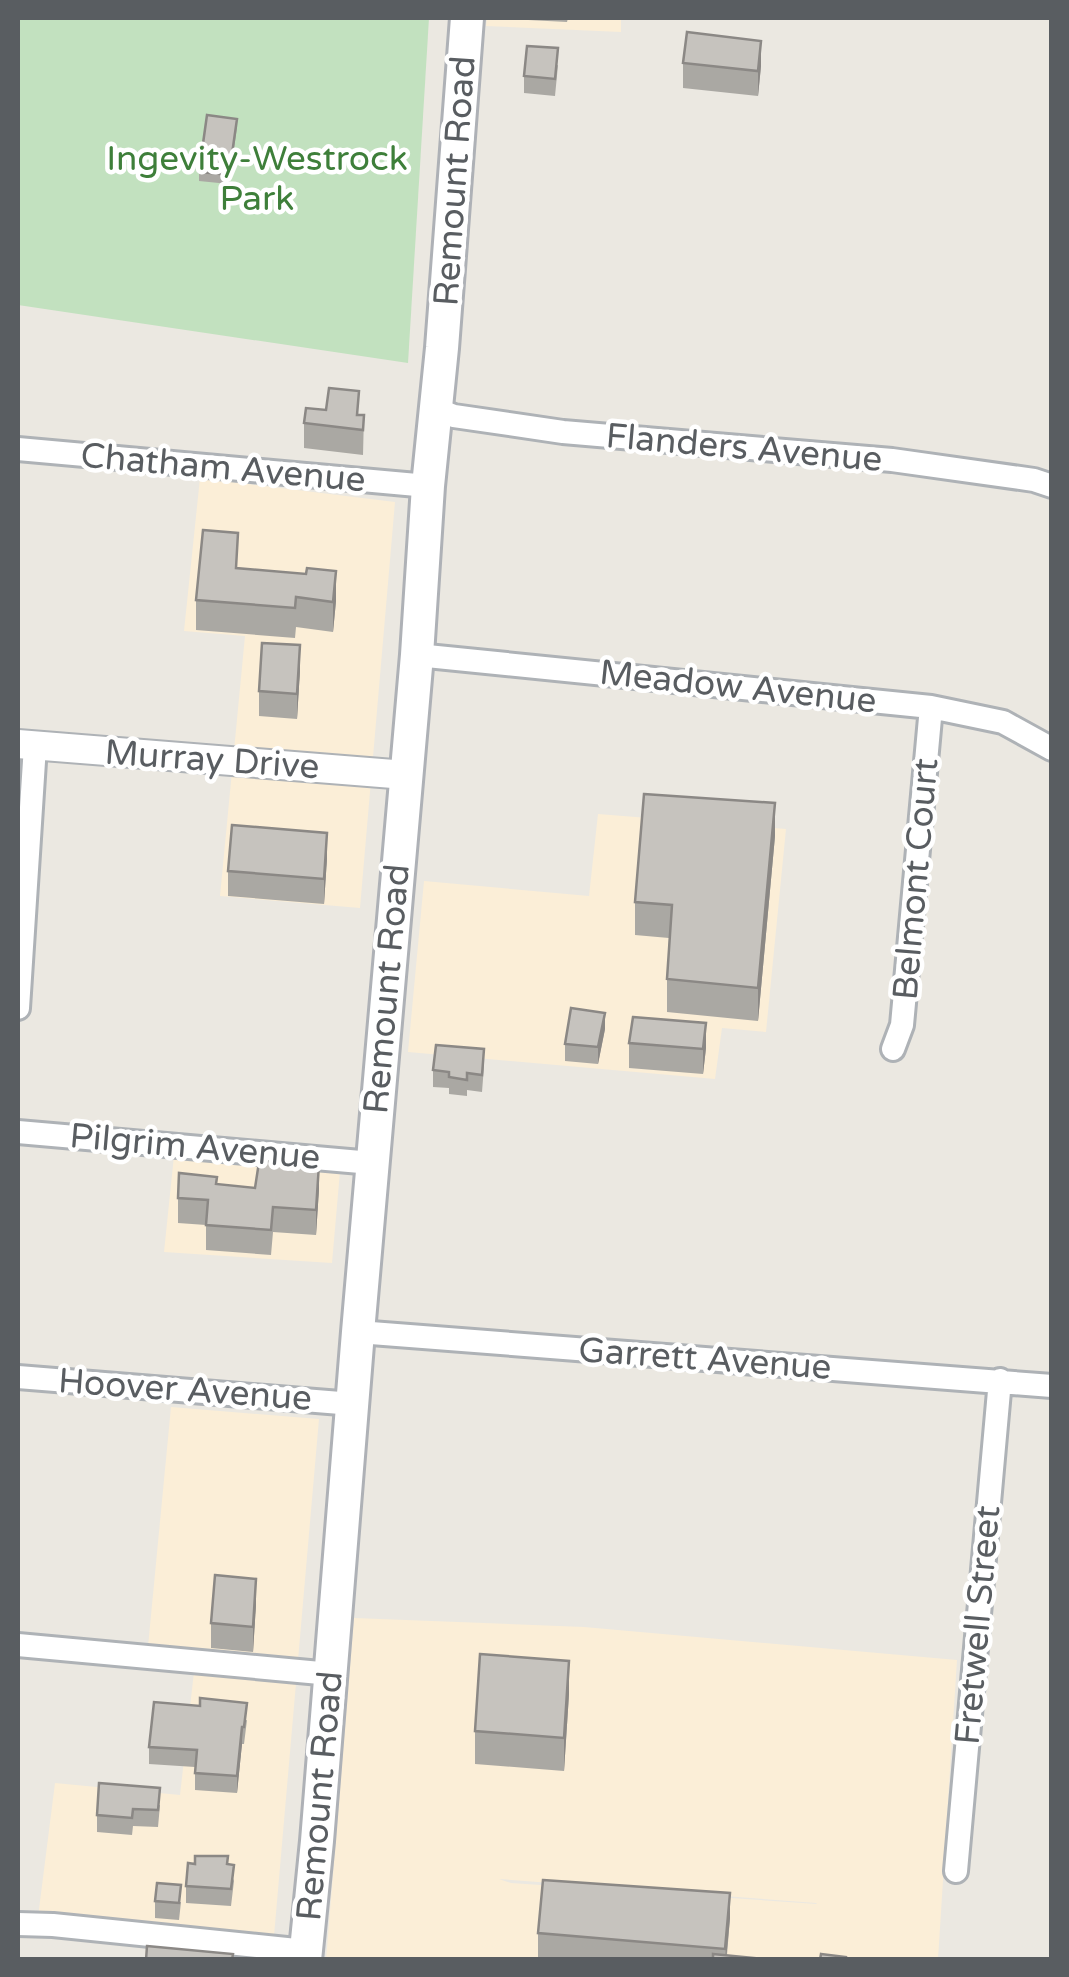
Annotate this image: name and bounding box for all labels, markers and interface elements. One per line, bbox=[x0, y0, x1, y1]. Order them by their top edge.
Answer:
street label: Remount Road bbox=[425, 54, 485, 308]
park label: Ingevity-Westrock Park bbox=[106, 138, 408, 220]
street label: Flanders Avenue bbox=[604, 415, 884, 481]
street label: Chatham Avenue bbox=[79, 435, 367, 501]
street label: Meadow Avenue bbox=[598, 652, 878, 722]
street label: Murray Drive bbox=[103, 732, 321, 788]
street label: Belmont Court bbox=[885, 756, 947, 1002]
street label: Remount Road bbox=[355, 862, 419, 1116]
street label: Pilgrim Avenue bbox=[68, 1115, 322, 1179]
street label: Garrett Avenue bbox=[577, 1329, 833, 1389]
street label: Hoover Avenue bbox=[57, 1360, 313, 1420]
street label: Fretwell Street bbox=[947, 1504, 1009, 1746]
street label: Remount Road bbox=[288, 1669, 352, 1923]

